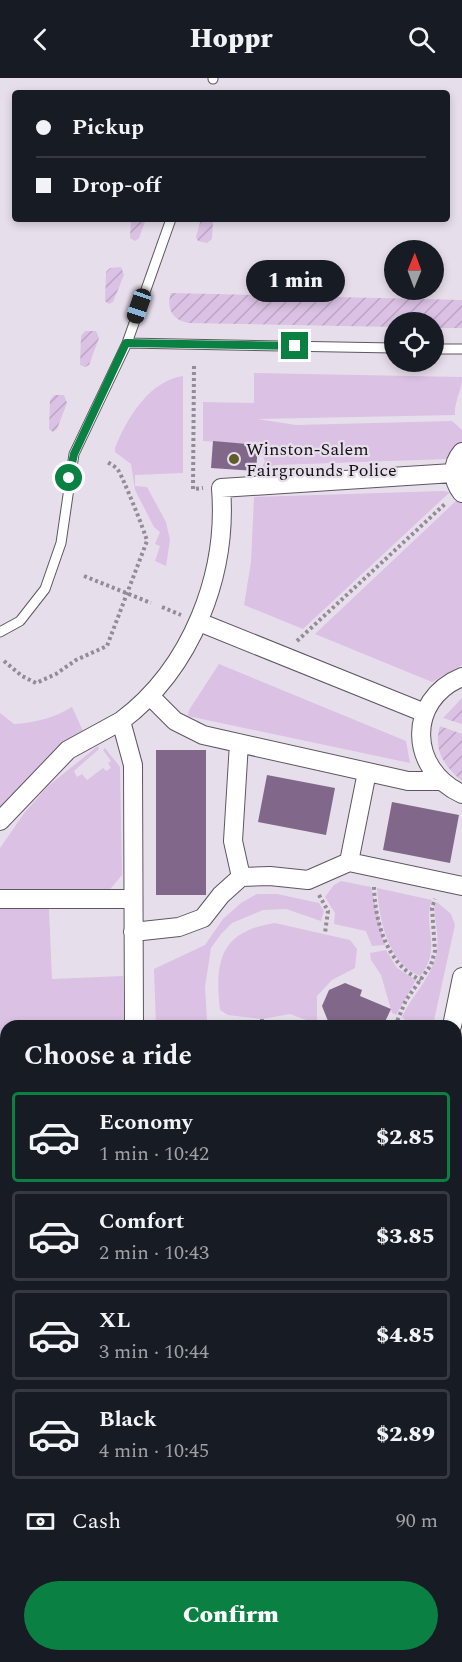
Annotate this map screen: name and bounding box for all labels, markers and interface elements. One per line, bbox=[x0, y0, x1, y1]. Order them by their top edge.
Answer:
text: Hoppr bbox=[190, 18, 272, 60]
icon: back bbox=[24, 23, 57, 56]
icon: search bbox=[405, 23, 438, 56]
text: Pickup bbox=[72, 111, 144, 144]
text: Drop-off bbox=[72, 169, 161, 202]
north arrow bbox=[384, 240, 444, 300]
map controls bbox=[384, 240, 444, 372]
callout: 1 min bbox=[246, 259, 344, 301]
text: 1 min bbox=[268, 266, 323, 296]
car bbox=[125, 286, 153, 326]
button: locate bbox=[384, 312, 444, 372]
route end bbox=[281, 332, 308, 359]
place label: Winston-Salem Fairgrounds Police bbox=[246, 436, 397, 484]
marker: Winston-Salem Fairgrounds Police bbox=[227, 452, 241, 466]
route start bbox=[55, 464, 82, 491]
text: Choose a ride bbox=[24, 1035, 192, 1077]
text: Economy bbox=[99, 1106, 192, 1139]
icon: car bbox=[27, 1110, 81, 1164]
text: $2.85 bbox=[376, 1121, 435, 1154]
text: 1 min · 10:42 bbox=[99, 1139, 209, 1169]
text: Comfort bbox=[99, 1205, 184, 1238]
icon: car bbox=[27, 1209, 81, 1263]
text: $3.85 bbox=[376, 1220, 435, 1253]
text: 2 min · 10:43 bbox=[99, 1238, 209, 1268]
text: XL bbox=[99, 1304, 130, 1337]
icon: car bbox=[27, 1308, 81, 1362]
text: $4.85 bbox=[376, 1319, 435, 1352]
text: 3 min · 10:44 bbox=[99, 1337, 209, 1367]
text: Black bbox=[99, 1403, 157, 1436]
icon: car bbox=[27, 1407, 81, 1461]
text: $2.89 bbox=[376, 1418, 435, 1451]
text: 4 min · 10:45 bbox=[99, 1436, 209, 1466]
icon: cash bbox=[24, 1505, 57, 1538]
text: Cash bbox=[72, 1505, 121, 1538]
text: 90 m bbox=[396, 1506, 438, 1536]
button: Confirm bbox=[24, 1581, 438, 1650]

